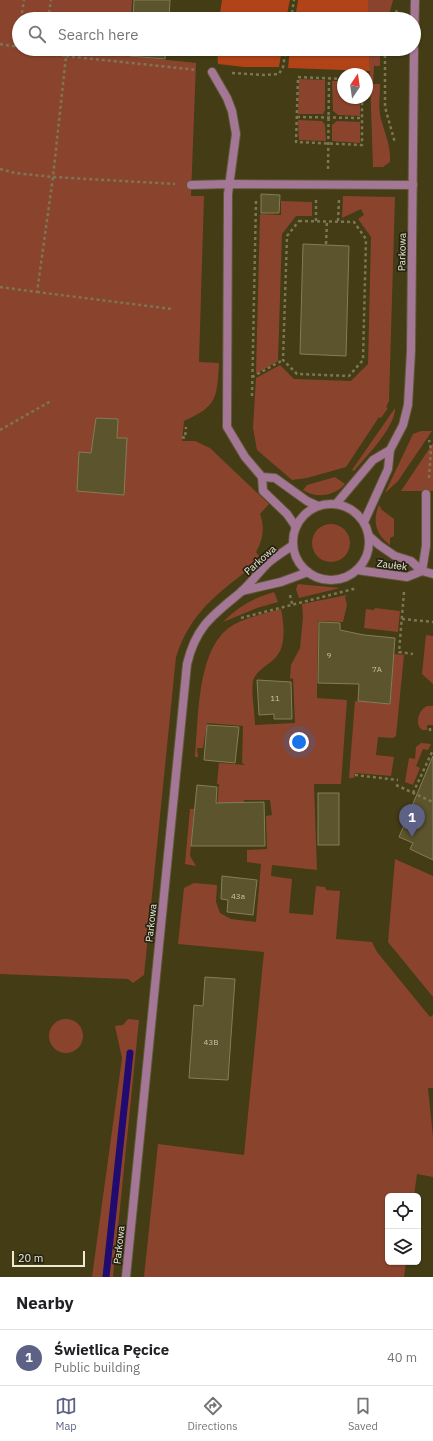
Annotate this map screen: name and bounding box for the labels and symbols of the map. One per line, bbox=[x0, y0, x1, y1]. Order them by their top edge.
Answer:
north arrow bbox=[337, 68, 373, 104]
street label: Parkowa bbox=[395, 232, 409, 271]
street label: Parkowa bbox=[241, 542, 279, 578]
street label: Zaułek bbox=[376, 557, 409, 573]
house number: 9 bbox=[327, 650, 332, 660]
house number: 7A bbox=[372, 664, 382, 674]
house number: 11 bbox=[270, 693, 280, 703]
your location bbox=[289, 732, 309, 752]
pin: 1 bbox=[399, 804, 425, 837]
house number: 43a bbox=[231, 891, 246, 901]
street label: Parkowa bbox=[143, 903, 160, 943]
house number: 43B bbox=[204, 1037, 218, 1047]
street label: Parkowa bbox=[111, 1225, 128, 1265]
scale bar bbox=[12, 1249, 85, 1268]

